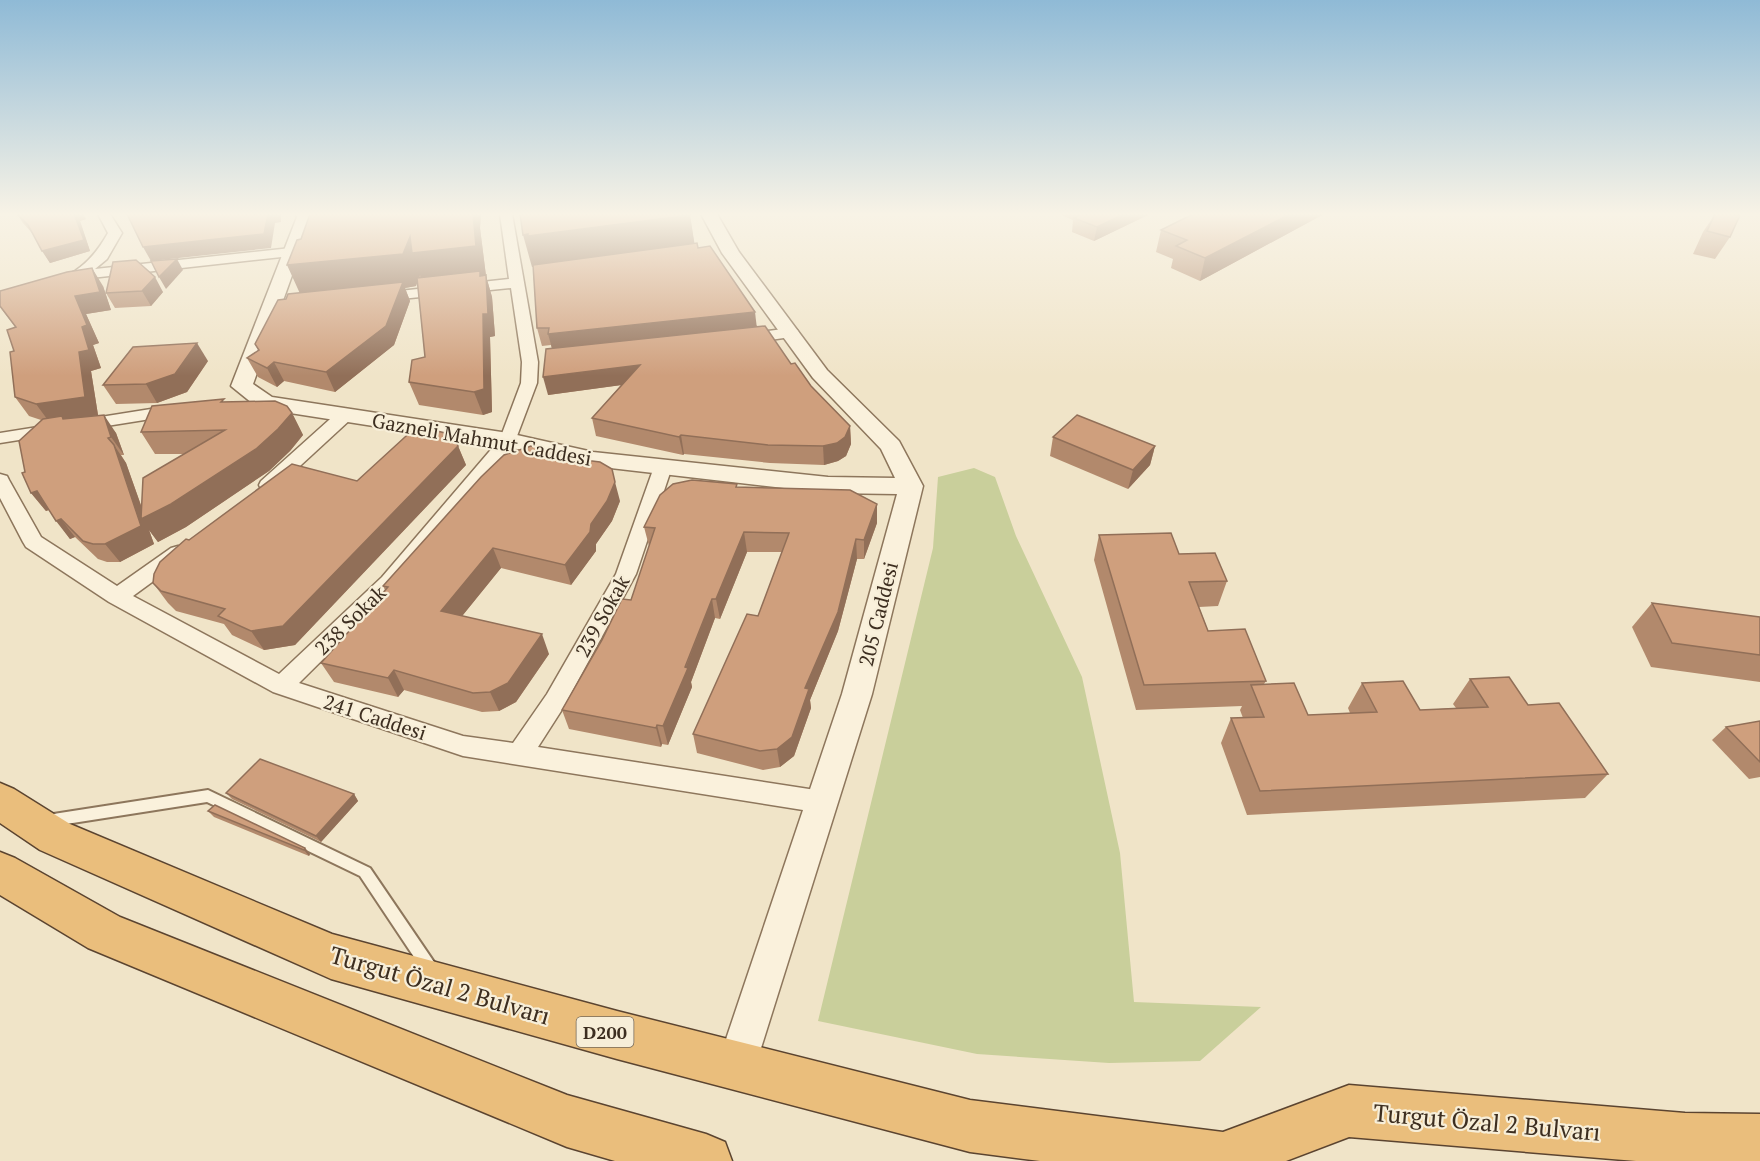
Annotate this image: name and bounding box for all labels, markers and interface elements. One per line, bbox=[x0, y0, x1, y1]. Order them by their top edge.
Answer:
street label: Gazneli Mahmut Caddesi bbox=[370, 406, 594, 472]
street label: 205 Caddesi bbox=[852, 559, 904, 669]
street label: 239 Sokak bbox=[569, 570, 636, 662]
street label: 238 Sokak bbox=[308, 579, 392, 661]
street label: 241 Caddesi bbox=[320, 688, 430, 746]
street label: Turgut Özal 2 Bulvarı bbox=[326, 938, 554, 1032]
road number: D200 bbox=[576, 1017, 634, 1047]
street label: Turgut Özal 2 Bulvarı bbox=[1372, 1096, 1602, 1148]

